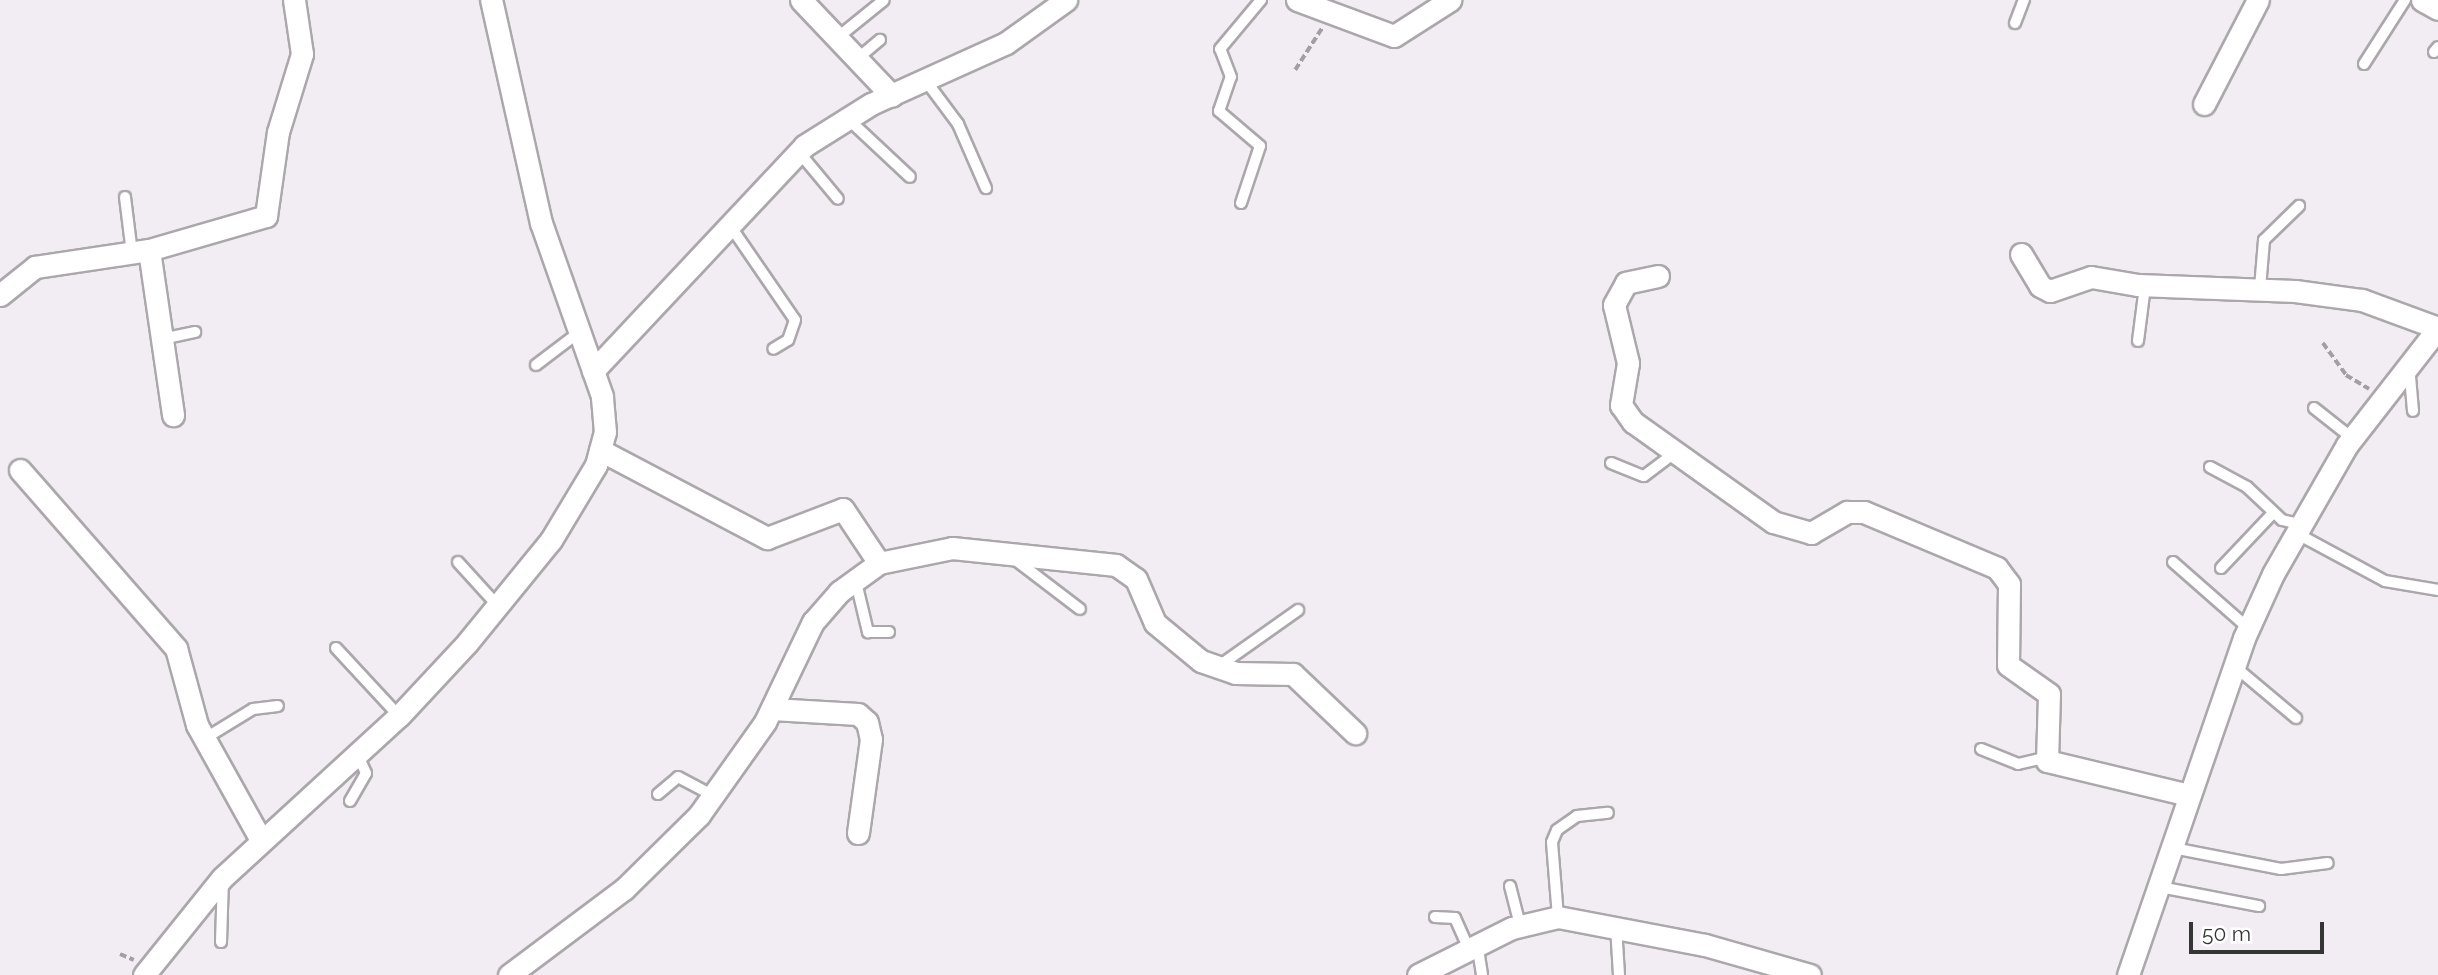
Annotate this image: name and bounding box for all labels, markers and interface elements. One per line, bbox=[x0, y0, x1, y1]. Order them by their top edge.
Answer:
scale bar bbox=[2193, 908, 2328, 952]
text: 50 m bbox=[2202, 921, 2251, 946]

